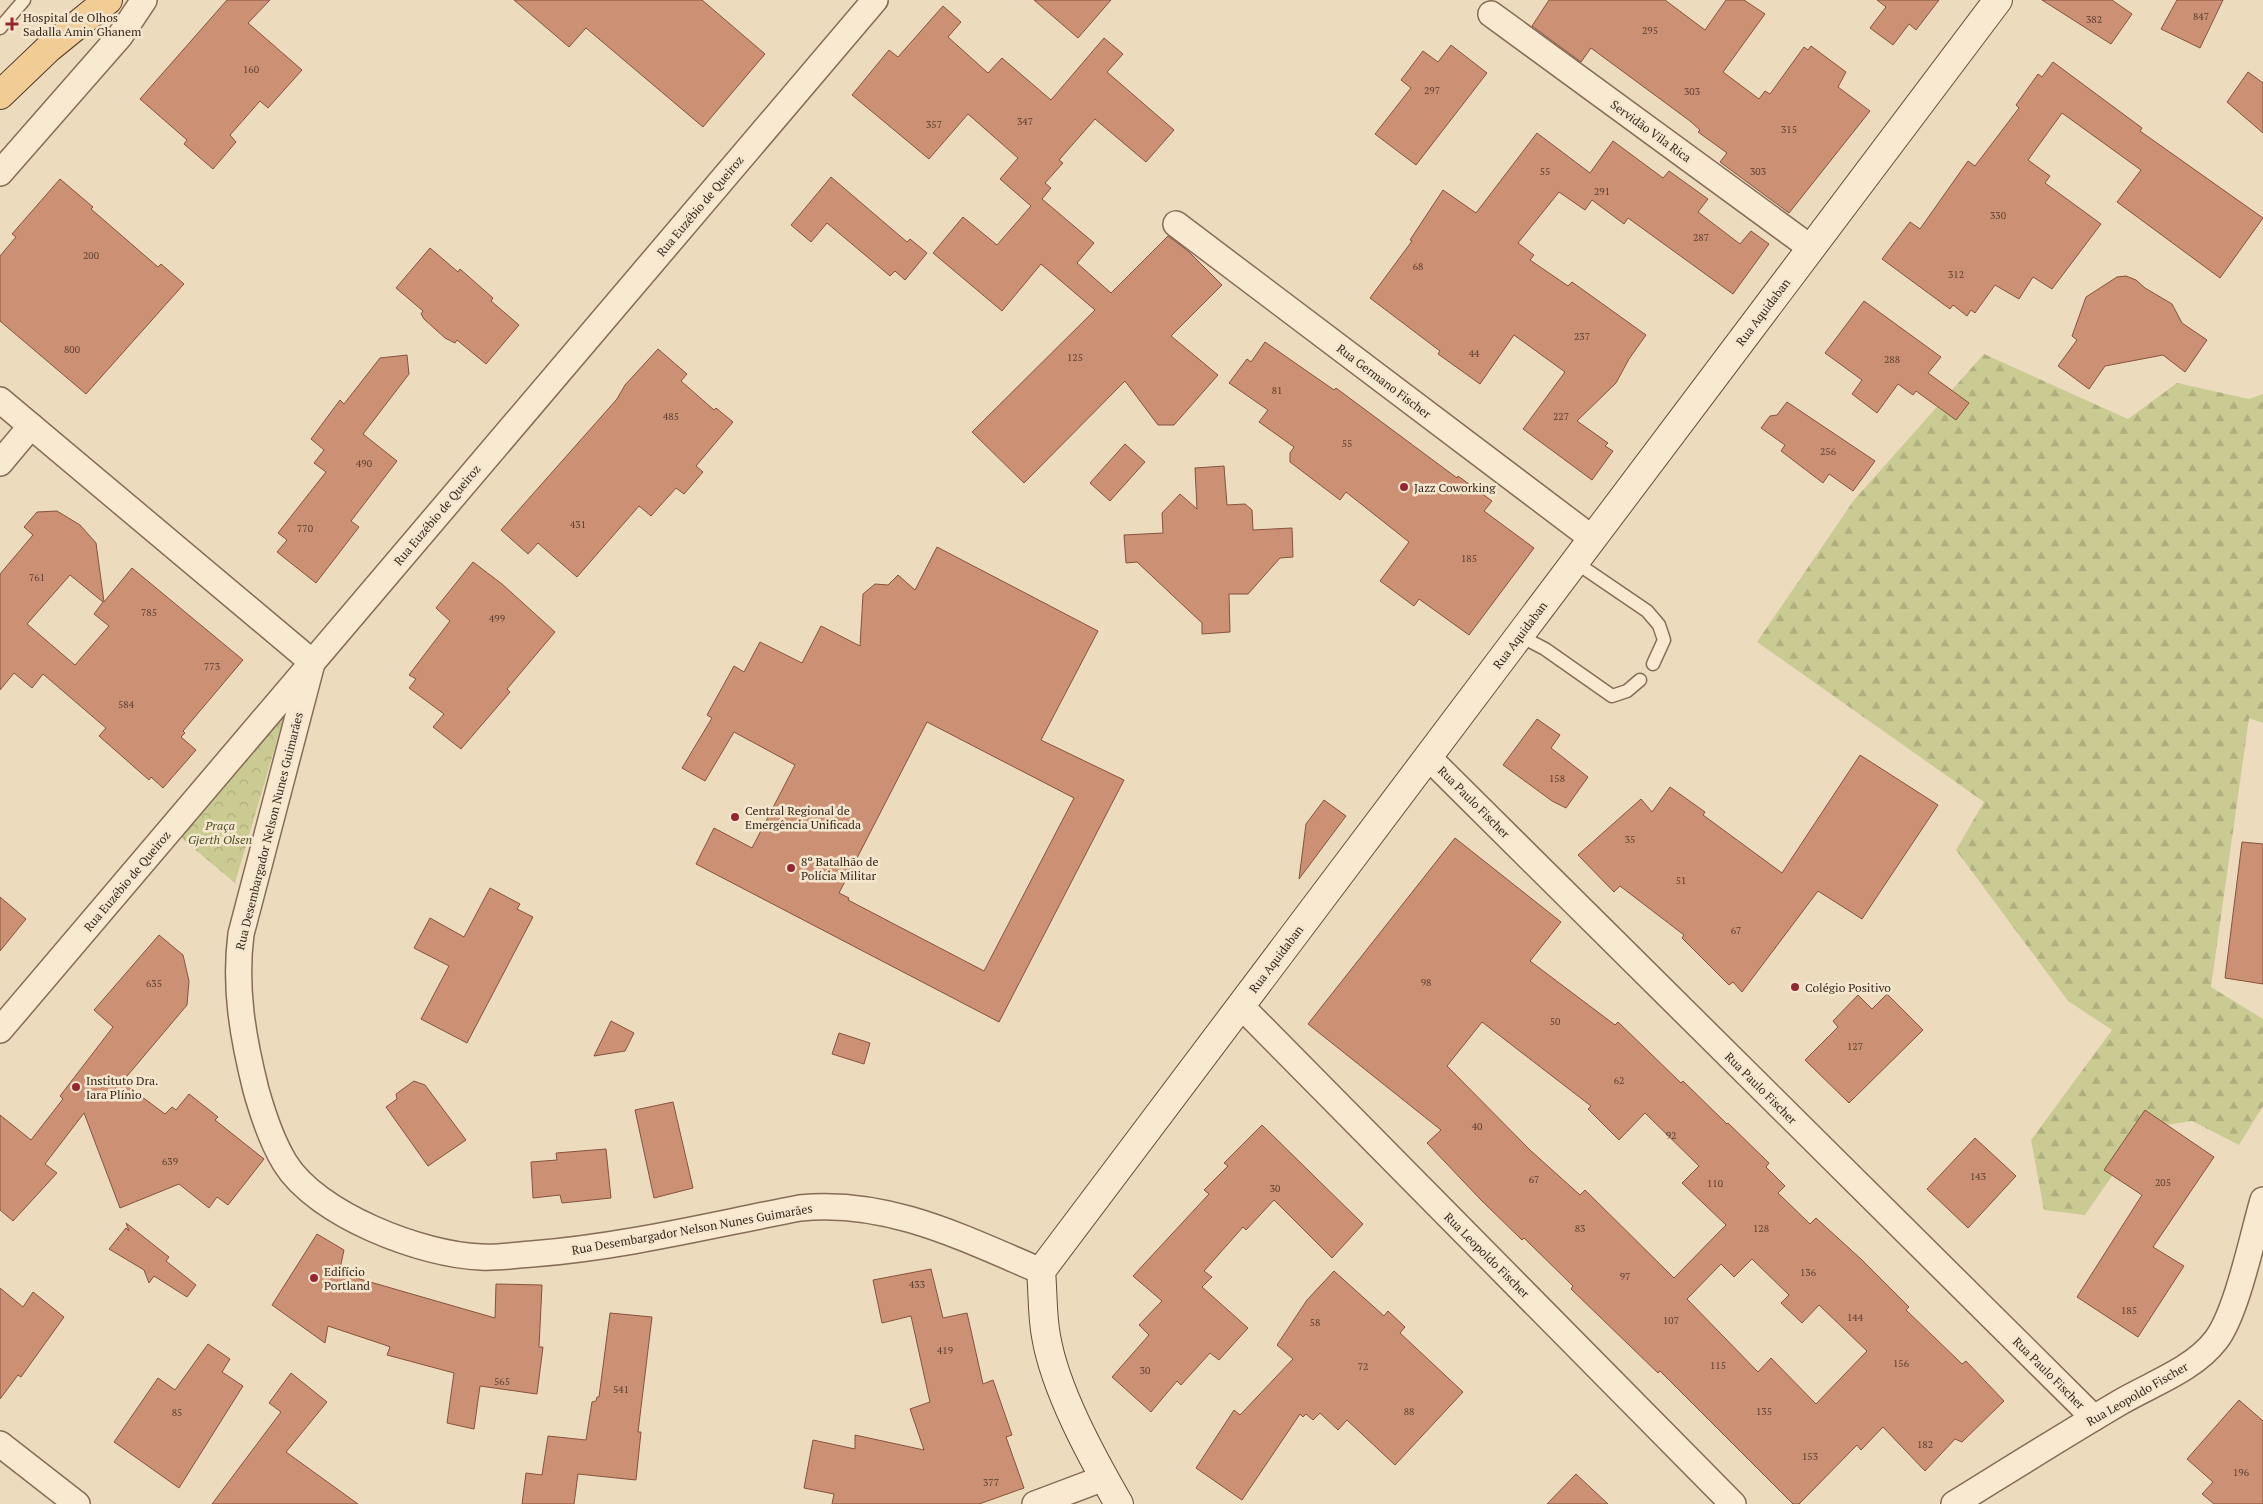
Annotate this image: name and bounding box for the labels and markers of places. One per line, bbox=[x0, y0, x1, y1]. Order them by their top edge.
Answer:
place label: Hospital de Olhos Sadalla Amin Ghanem bbox=[23, 10, 142, 39]
marker: Hospital de Olhos Sadalla Amin Ghanem bbox=[5, 17, 19, 31]
place label: Jazz Coworking bbox=[1414, 480, 1496, 495]
marker: Jazz Coworking bbox=[1398, 481, 1410, 493]
place label: Central Regional de Emergência Unificada bbox=[745, 803, 861, 832]
marker: Central Regional de Emergência Unificada bbox=[729, 811, 741, 823]
place label: 8º Batalhão de Polícia Militar bbox=[801, 854, 878, 883]
marker: 8º Batalhão de Polícia Militar bbox=[785, 862, 797, 874]
place label: Colégio Positivo bbox=[1805, 980, 1891, 995]
marker: Colégio Positivo bbox=[1789, 981, 1801, 993]
place label: Instituto Dra. Iara Plínio bbox=[86, 1073, 158, 1102]
marker: Instituto Dra. Iara Plínio bbox=[70, 1081, 82, 1093]
place label: Edifício Portland bbox=[324, 1264, 370, 1293]
marker: Edifício Portland bbox=[308, 1272, 320, 1284]

